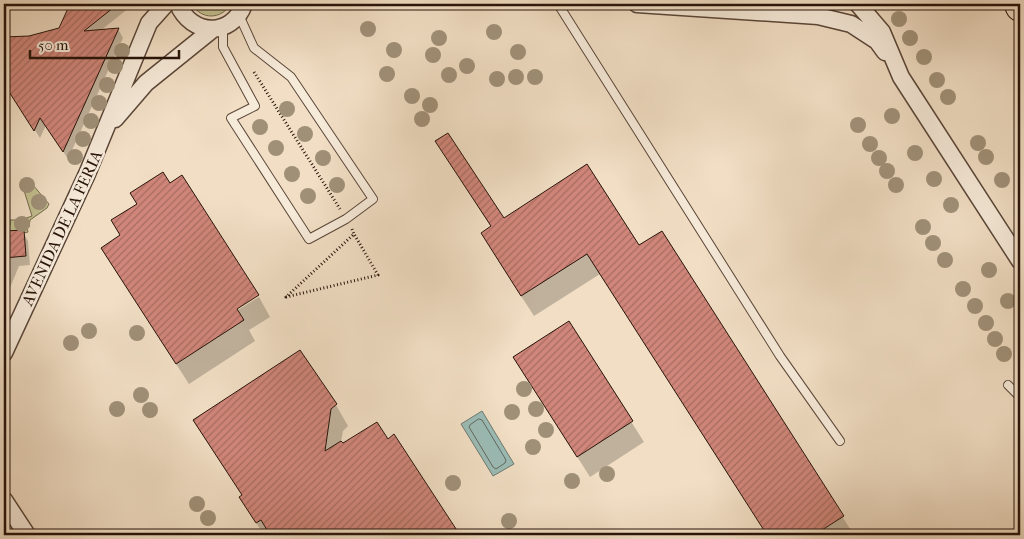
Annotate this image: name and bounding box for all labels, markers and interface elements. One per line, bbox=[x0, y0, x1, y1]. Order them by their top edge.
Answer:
scale bar bbox=[30, 28, 179, 60]
text: 50 m bbox=[38, 36, 69, 54]
street label: AVENIDA DE LA FERIA bbox=[17, 147, 107, 310]

